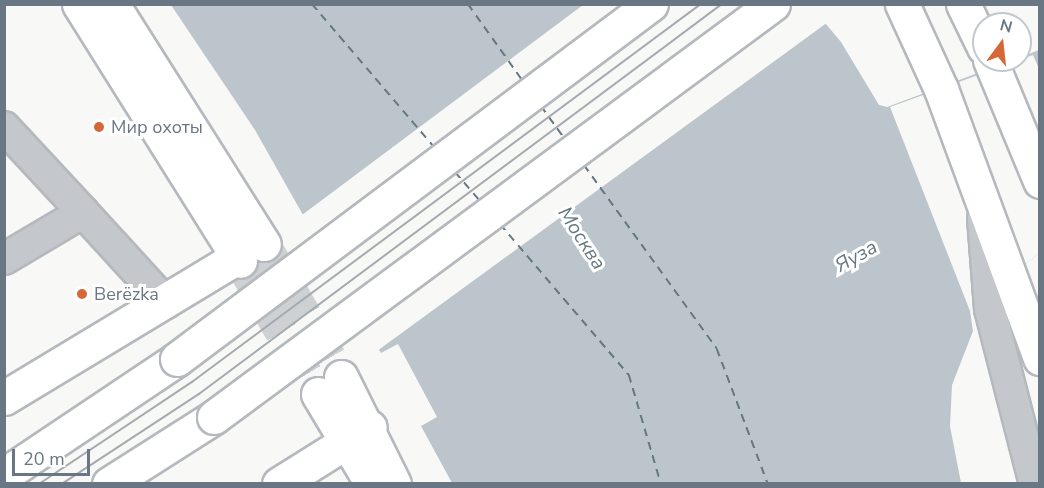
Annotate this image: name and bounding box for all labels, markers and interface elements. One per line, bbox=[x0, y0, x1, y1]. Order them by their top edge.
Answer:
north arrow bbox=[972, 12, 1032, 72]
text: N bbox=[998, 14, 1015, 39]
place label: Мир охоты bbox=[111, 116, 203, 138]
marker: Мир охоты bbox=[92, 120, 106, 134]
water label: Москва bbox=[553, 202, 611, 274]
water label: Яуза bbox=[831, 235, 881, 277]
place label: Berёzka bbox=[94, 283, 159, 305]
marker: Berёzka bbox=[75, 287, 89, 301]
scale bar bbox=[15, 437, 93, 475]
text: 20 m bbox=[23, 447, 65, 471]

